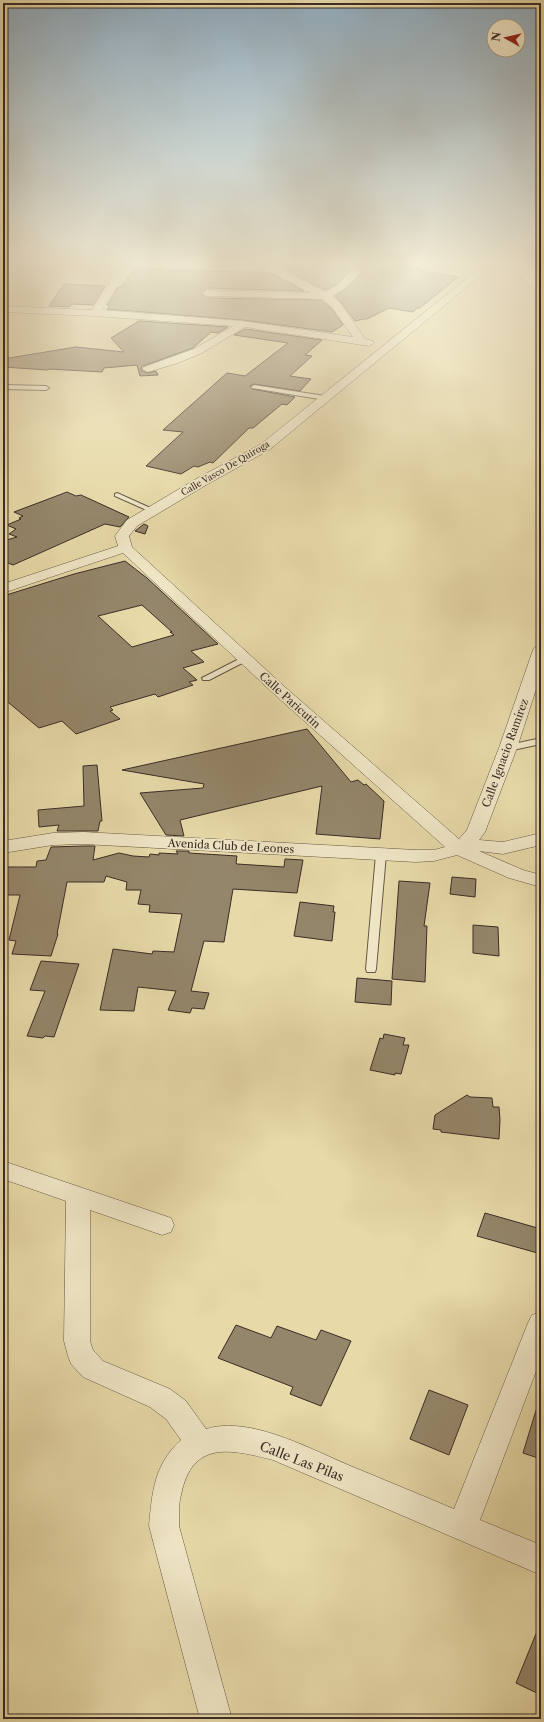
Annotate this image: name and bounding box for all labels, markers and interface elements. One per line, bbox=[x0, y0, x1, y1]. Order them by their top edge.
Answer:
north arrow bbox=[486, 18, 526, 58]
text: N bbox=[489, 30, 504, 42]
street label: Calle Vasco De Quiroga bbox=[179, 438, 271, 498]
street label: Calle Paricutín bbox=[257, 669, 324, 731]
street label: Calle Ignacio Ramírez bbox=[479, 696, 531, 809]
street label: Avenida Club de Leones bbox=[166, 836, 295, 856]
street label: Calle Las Pilas bbox=[258, 1438, 347, 1484]

